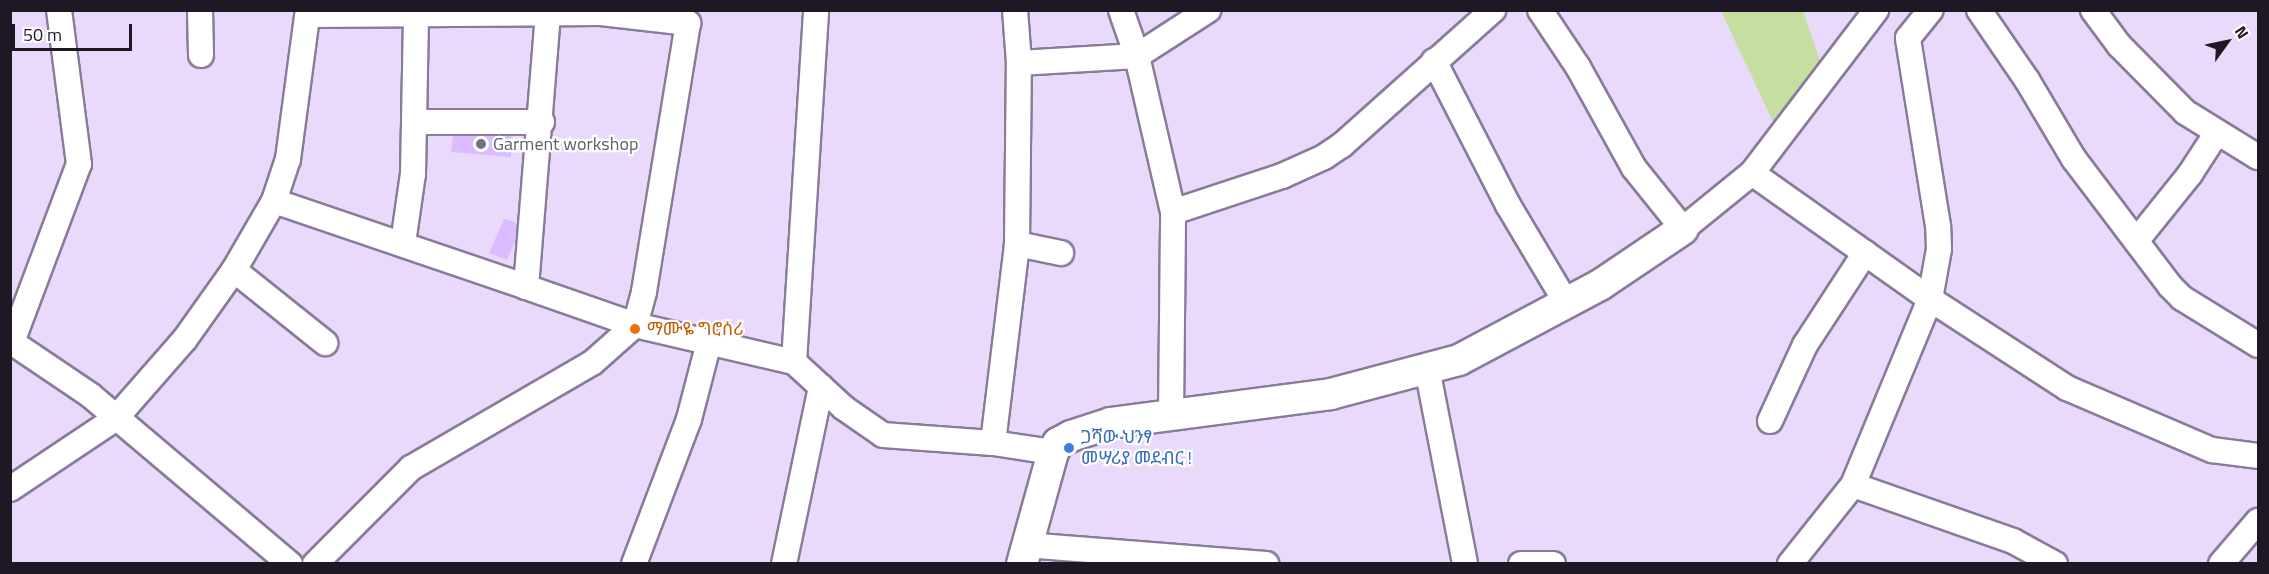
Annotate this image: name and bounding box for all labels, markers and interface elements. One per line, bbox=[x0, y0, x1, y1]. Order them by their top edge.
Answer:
scale bar bbox=[15, 12, 135, 50]
north arrow bbox=[2197, 12, 2257, 72]
text: 50 m bbox=[23, 21, 62, 48]
text: N bbox=[2229, 21, 2255, 43]
place label: Garment workshop bbox=[493, 133, 638, 155]
marker: Garment workshop bbox=[474, 137, 488, 151]
place label: ማሙዬ ግሮሰሪ bbox=[647, 318, 744, 340]
marker: ማሙዬ ግሮሰሪ bbox=[628, 322, 642, 336]
place label: ጋሻው ህንፃ መሣሪያ መደብር ! bbox=[1081, 427, 1192, 470]
marker: ጋሻው ህንፃ መሣሪያ መደብር ! bbox=[1062, 441, 1076, 455]

